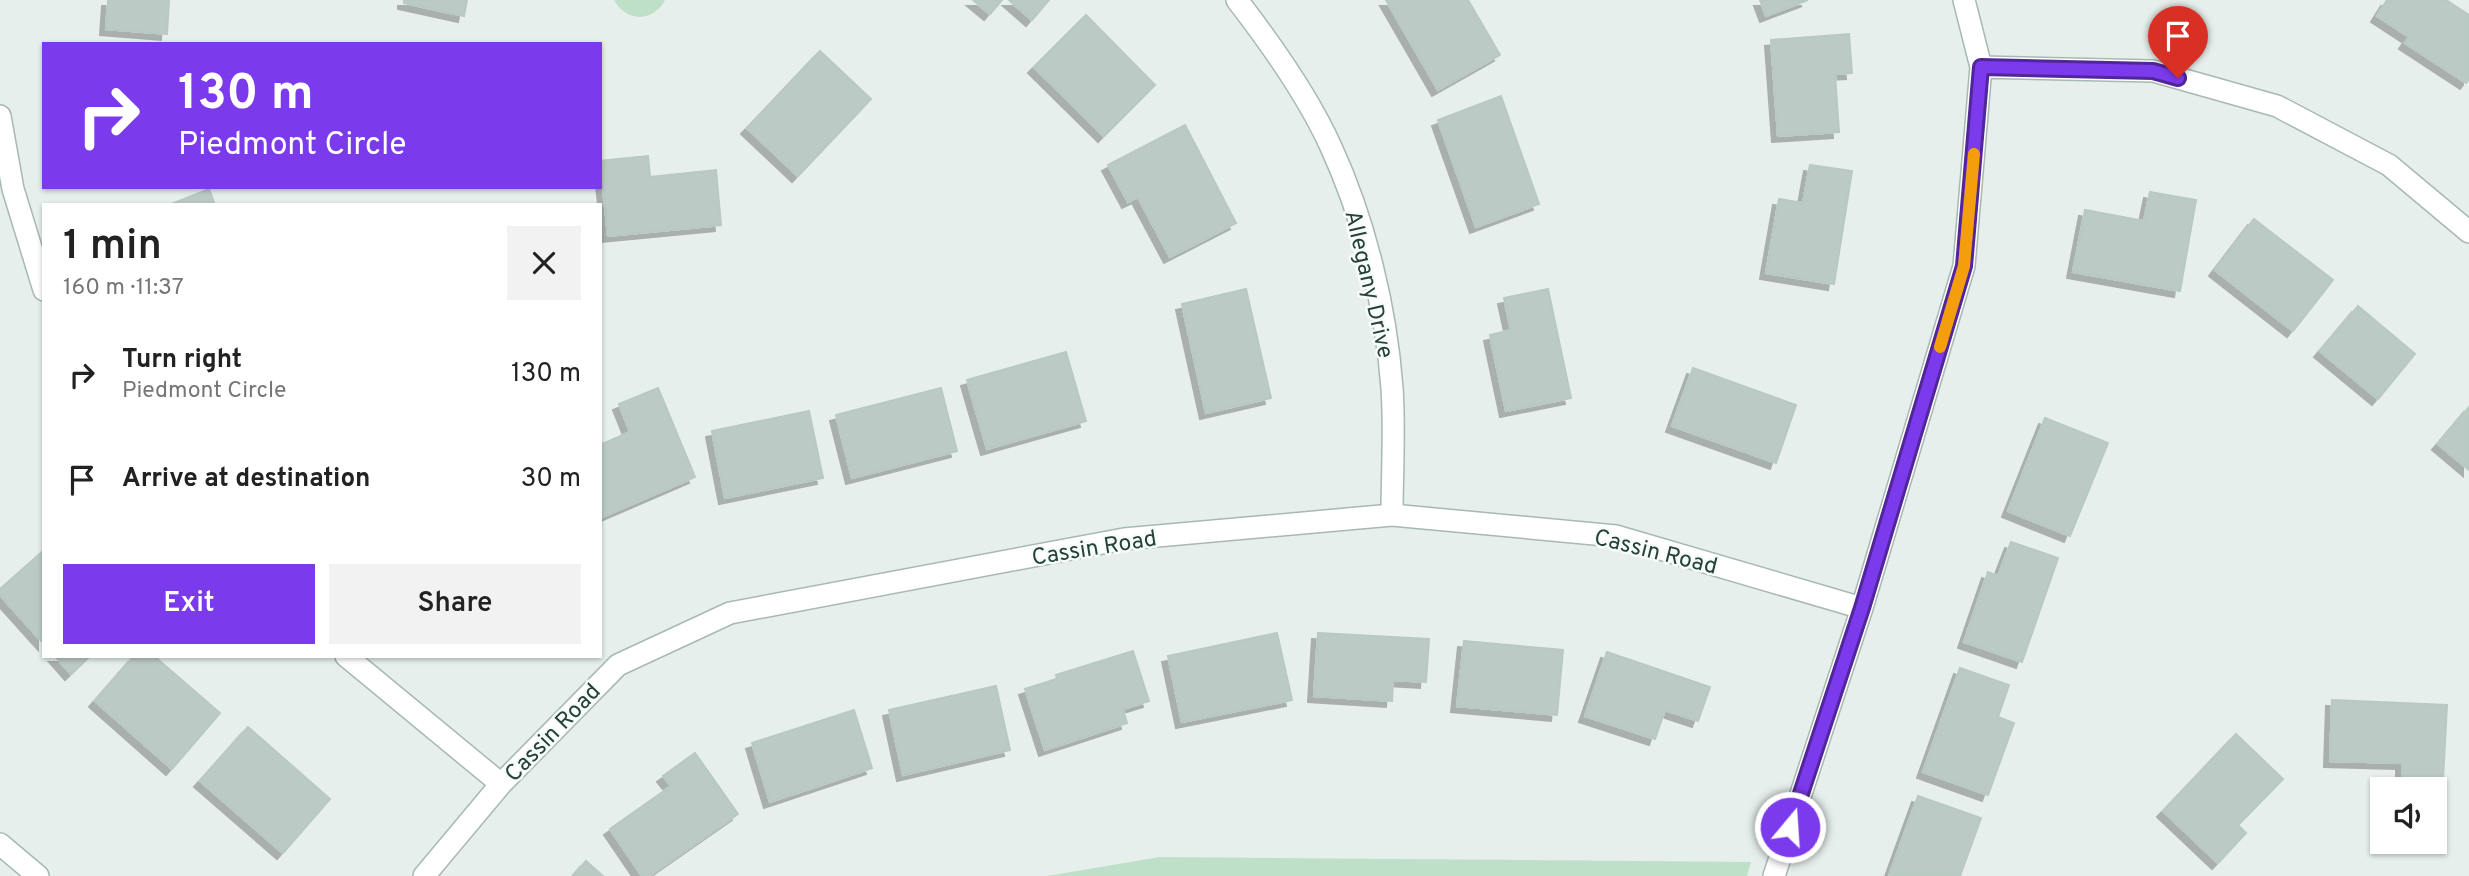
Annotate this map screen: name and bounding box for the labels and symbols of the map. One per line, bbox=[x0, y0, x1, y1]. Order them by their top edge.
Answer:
pin bbox=[2148, 6, 2208, 78]
street label: Allegany Drive bbox=[1336, 208, 1399, 361]
street label: Cassin Road bbox=[1591, 524, 1720, 583]
street label: Cassin Road bbox=[1030, 525, 1159, 574]
street label: Cassin Road bbox=[500, 678, 608, 789]
position arrow bbox=[1753, 790, 1827, 864]

